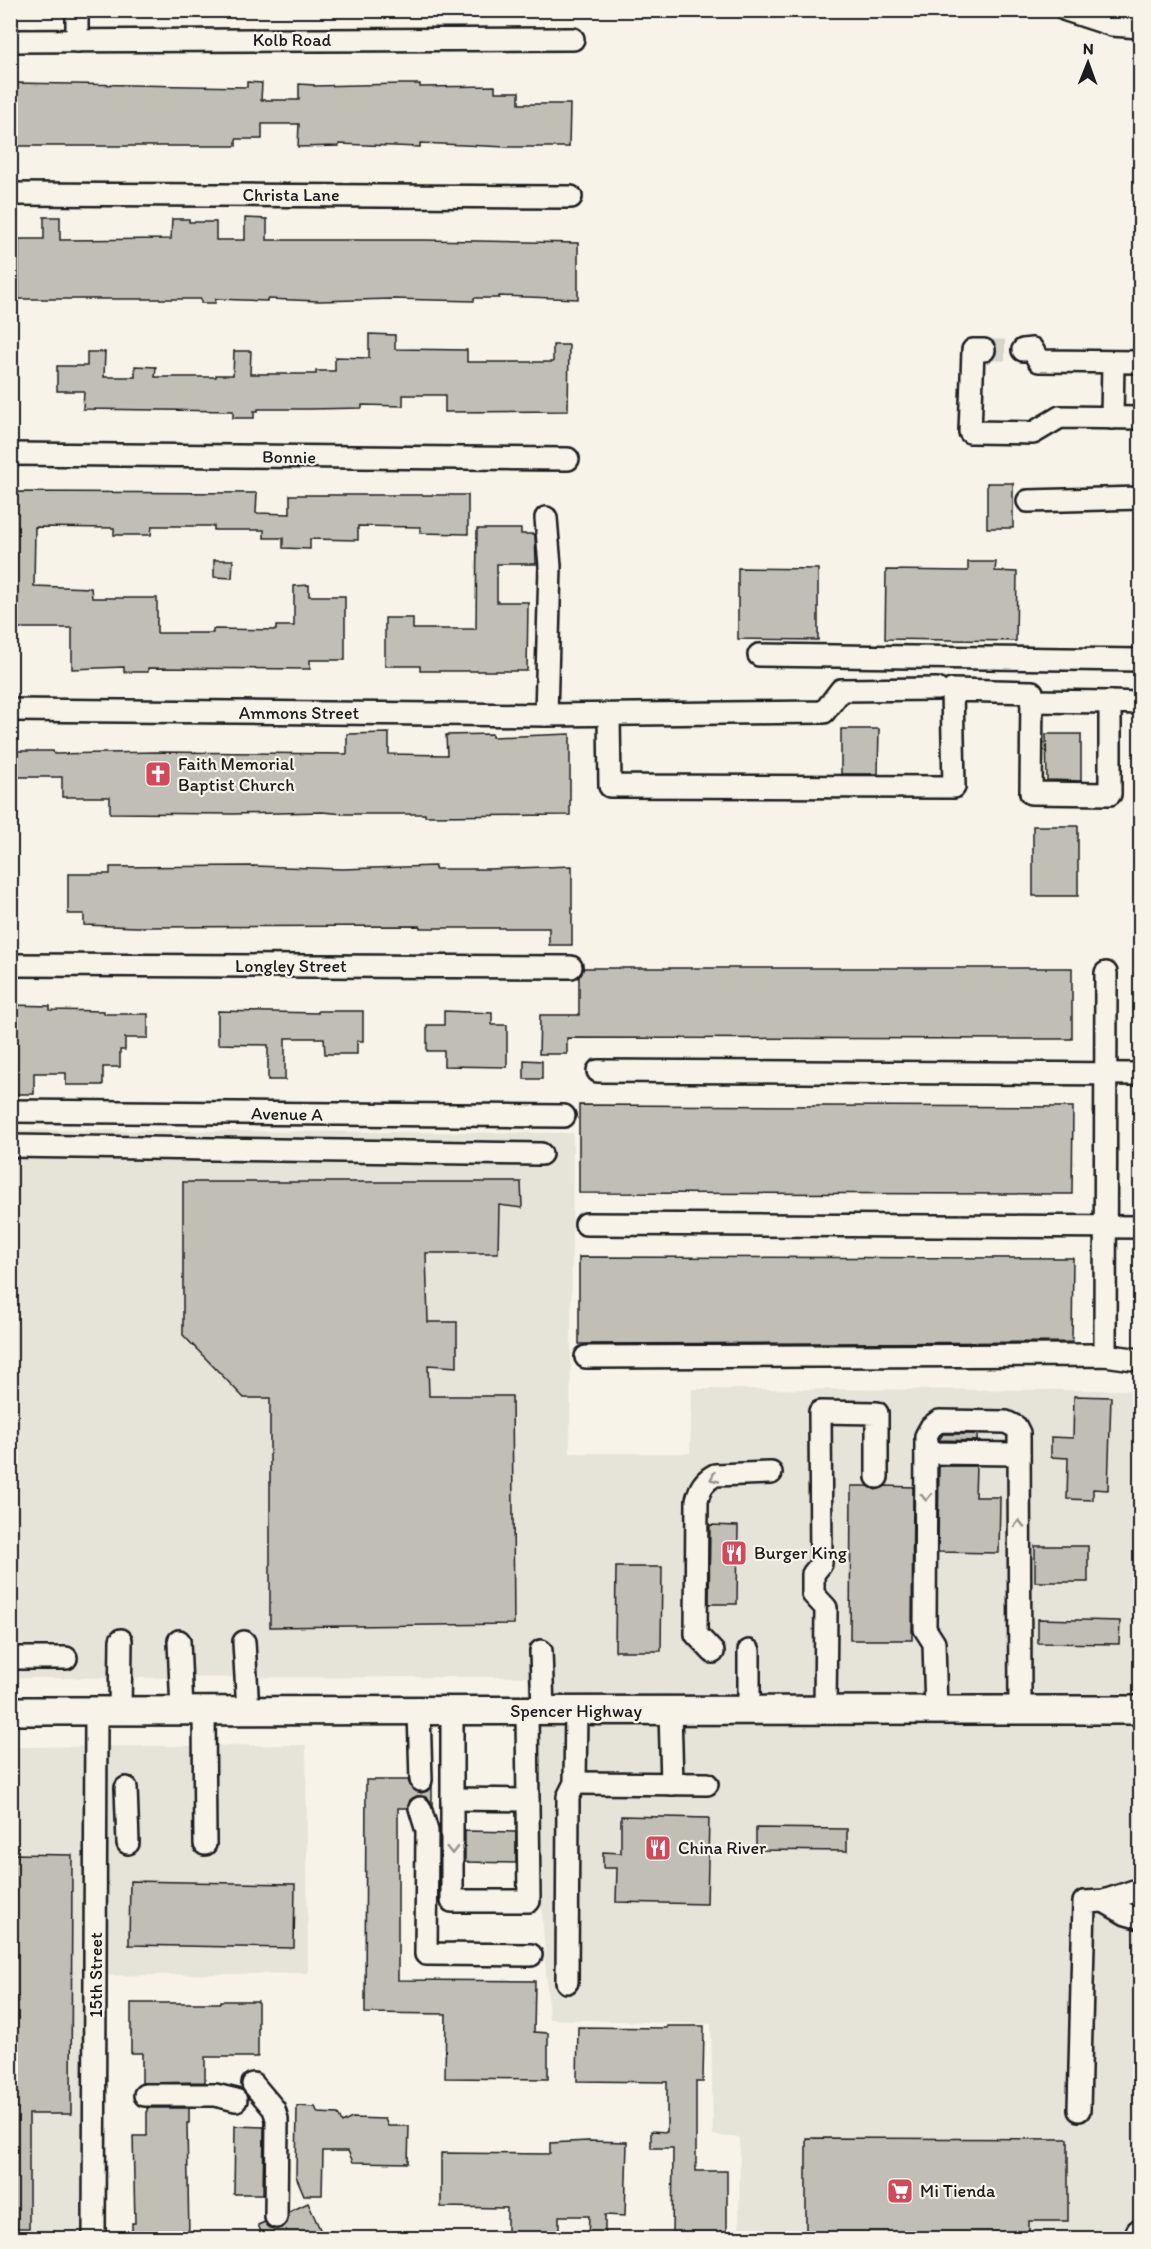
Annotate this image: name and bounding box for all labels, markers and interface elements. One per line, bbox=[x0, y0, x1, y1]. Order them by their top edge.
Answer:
street label: Kolb Road bbox=[253, 29, 331, 51]
north arrow bbox=[1058, 33, 1118, 93]
text: N bbox=[1083, 39, 1094, 58]
street label: Christa Lane bbox=[242, 184, 340, 206]
street label: Bonnie bbox=[262, 446, 316, 468]
street label: Ammons Street bbox=[239, 702, 359, 724]
place label: Faith Memorial Baptist Church bbox=[178, 753, 294, 796]
church icon: Faith Memorial Baptist Church bbox=[143, 759, 173, 789]
street label: Longley Street bbox=[235, 955, 347, 977]
street label: Avenue A bbox=[251, 1102, 324, 1126]
one-way arrow bbox=[709, 1470, 720, 1482]
one-way arrow bbox=[920, 1493, 932, 1502]
one-way arrow bbox=[1013, 1520, 1025, 1529]
restaurant icon: Burger King bbox=[719, 1538, 749, 1568]
place label: Burger King bbox=[754, 1542, 848, 1564]
street label: Spencer Highway bbox=[510, 1700, 642, 1722]
restaurant icon: China River bbox=[643, 1833, 673, 1863]
place label: China River bbox=[678, 1837, 767, 1859]
one-way arrow bbox=[446, 1846, 458, 1855]
street label: 15th Street bbox=[85, 1932, 107, 2018]
supermarket icon: Mi Tienda bbox=[885, 2176, 915, 2206]
place label: Mi Tienda bbox=[920, 2180, 996, 2202]

